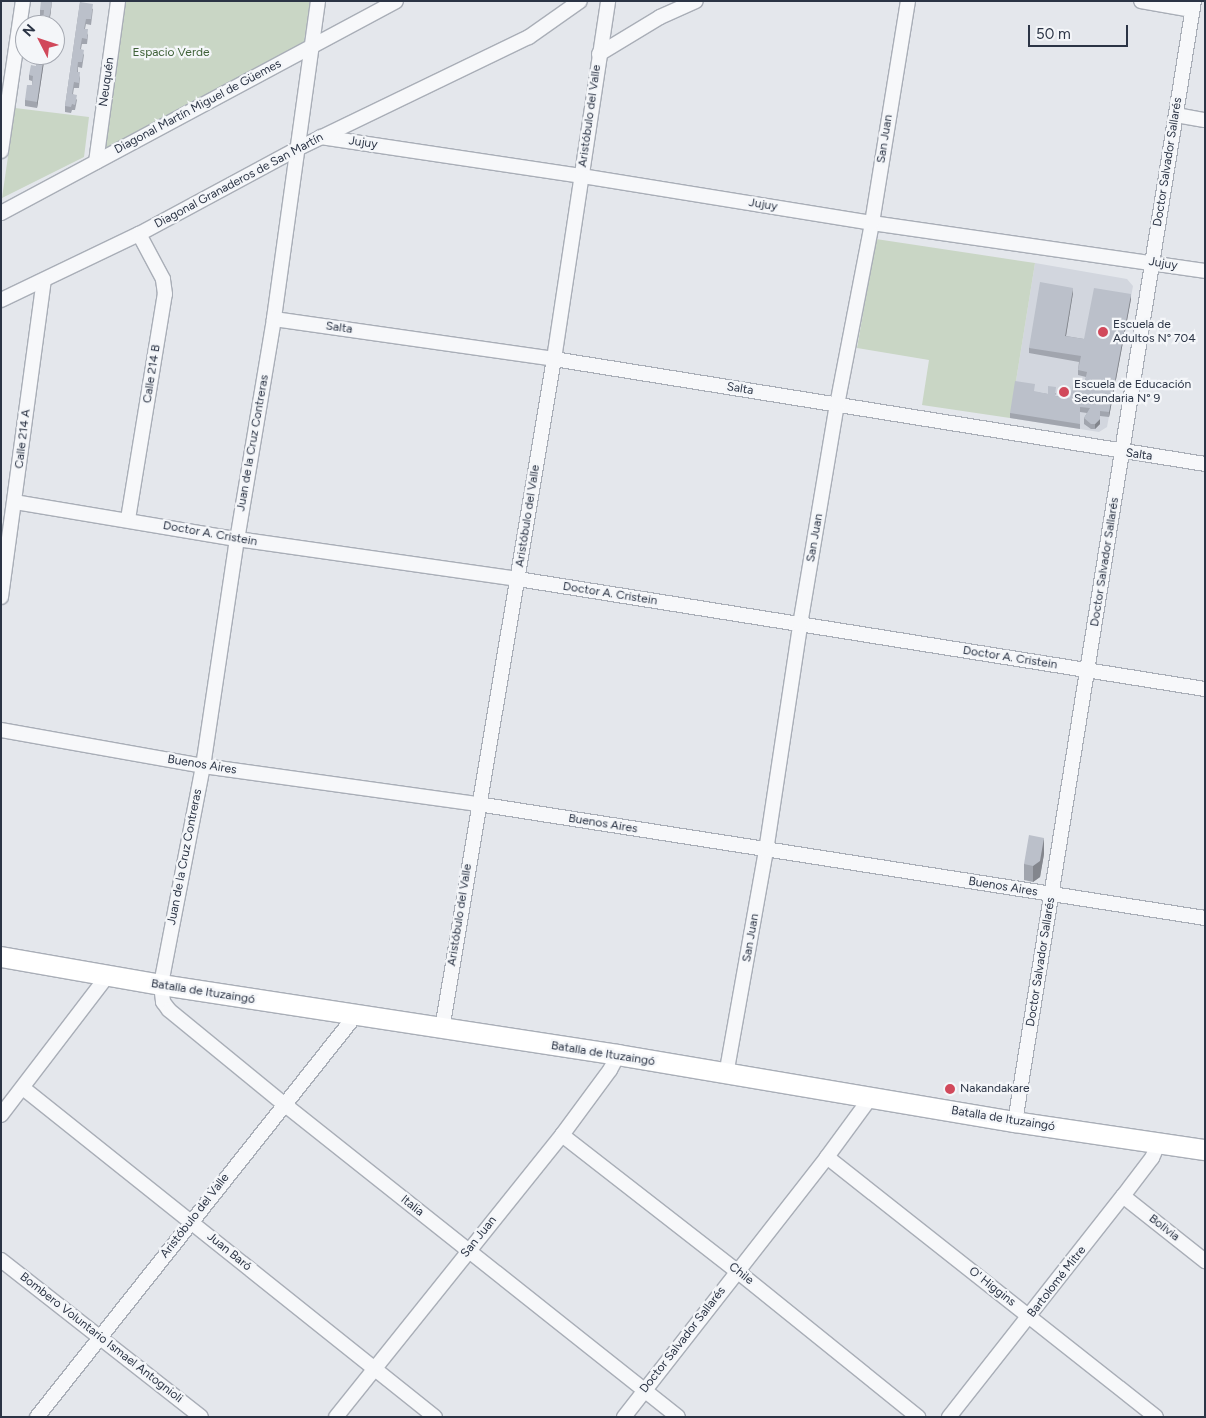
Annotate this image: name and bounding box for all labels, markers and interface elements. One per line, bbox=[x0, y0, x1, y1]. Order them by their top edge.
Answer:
north arrow bbox=[15, 15, 65, 65]
scale bar bbox=[1031, 15, 1131, 47]
text: N bbox=[19, 21, 39, 40]
text: 50 m bbox=[1036, 25, 1071, 43]
park label: Espacio Verde bbox=[132, 46, 210, 60]
street label: Neuquén bbox=[96, 57, 118, 107]
street label: Diagonal Martín Miguel de Güemes bbox=[112, 57, 284, 157]
street label: Aristóbulo del Valle bbox=[576, 64, 604, 168]
street label: Doctor Salvador Sallarés bbox=[1151, 96, 1185, 228]
street label: San Juan bbox=[874, 114, 896, 164]
street label: Diagonal Granaderos de San Martín bbox=[152, 130, 326, 232]
street label: Jujuy bbox=[348, 134, 378, 152]
street label: Jujuy bbox=[747, 196, 779, 214]
street label: Jujuy bbox=[1147, 255, 1179, 273]
place label: Escuela de Adultos N° 704 bbox=[1113, 318, 1196, 346]
street label: Salta bbox=[325, 319, 353, 337]
marker: Escuela de Adultos N° 704 bbox=[1097, 326, 1109, 338]
street label: Calle 214 B bbox=[140, 344, 164, 404]
street label: Juan de la Cruz Contreras bbox=[234, 374, 272, 512]
place label: Escuela de Educación Secundaria N° 9 bbox=[1074, 378, 1191, 406]
street label: Salta bbox=[726, 380, 754, 398]
marker: Escuela de Educación Secundaria N° 9 bbox=[1058, 386, 1070, 398]
street label: Calle 214 A bbox=[12, 408, 34, 470]
street label: Salta bbox=[1125, 446, 1153, 464]
street label: Aristóbulo del Valle bbox=[513, 464, 543, 568]
street label: Doctor Salvador Sallarés bbox=[1088, 496, 1122, 628]
street label: San Juan bbox=[804, 513, 826, 563]
street label: Doctor A. Cristein bbox=[162, 519, 258, 549]
street label: Doctor A. Cristein bbox=[562, 579, 658, 609]
street label: Doctor A. Cristein bbox=[962, 643, 1058, 673]
street label: Buenos Aires bbox=[166, 752, 238, 778]
street label: Juan de la Cruz Contreras bbox=[165, 788, 205, 926]
street label: Buenos Aires bbox=[567, 811, 639, 837]
street label: Aristóbulo del Valle bbox=[445, 863, 475, 967]
street label: Buenos Aires bbox=[967, 874, 1039, 900]
street label: Doctor Salvador Sallarés bbox=[1024, 896, 1058, 1028]
street label: San Juan bbox=[740, 913, 762, 963]
street label: Batalla de Ituzaingó bbox=[150, 977, 256, 1007]
street label: Batalla de Ituzaingó bbox=[550, 1039, 656, 1069]
place label: Nakandakare bbox=[960, 1082, 1029, 1096]
marker: Nakandakare bbox=[944, 1083, 956, 1095]
street label: Batalla de Ituzaingó bbox=[950, 1104, 1056, 1134]
street label: Aristóbulo del Valle bbox=[158, 1171, 232, 1261]
street label: Italia bbox=[398, 1192, 426, 1220]
street label: Bolivia bbox=[1146, 1212, 1182, 1244]
street label: San Juan bbox=[458, 1213, 500, 1261]
street label: Juan Baró bbox=[204, 1230, 254, 1274]
street label: Bartolomé Mitre bbox=[1025, 1244, 1089, 1320]
street label: Chile bbox=[726, 1260, 756, 1288]
street label: O' Higgins bbox=[966, 1264, 1018, 1310]
street label: Bombero Voluntario Ismael Antognioli bbox=[17, 1270, 185, 1406]
street label: Doctor Salvador Sallarés bbox=[637, 1284, 729, 1396]

